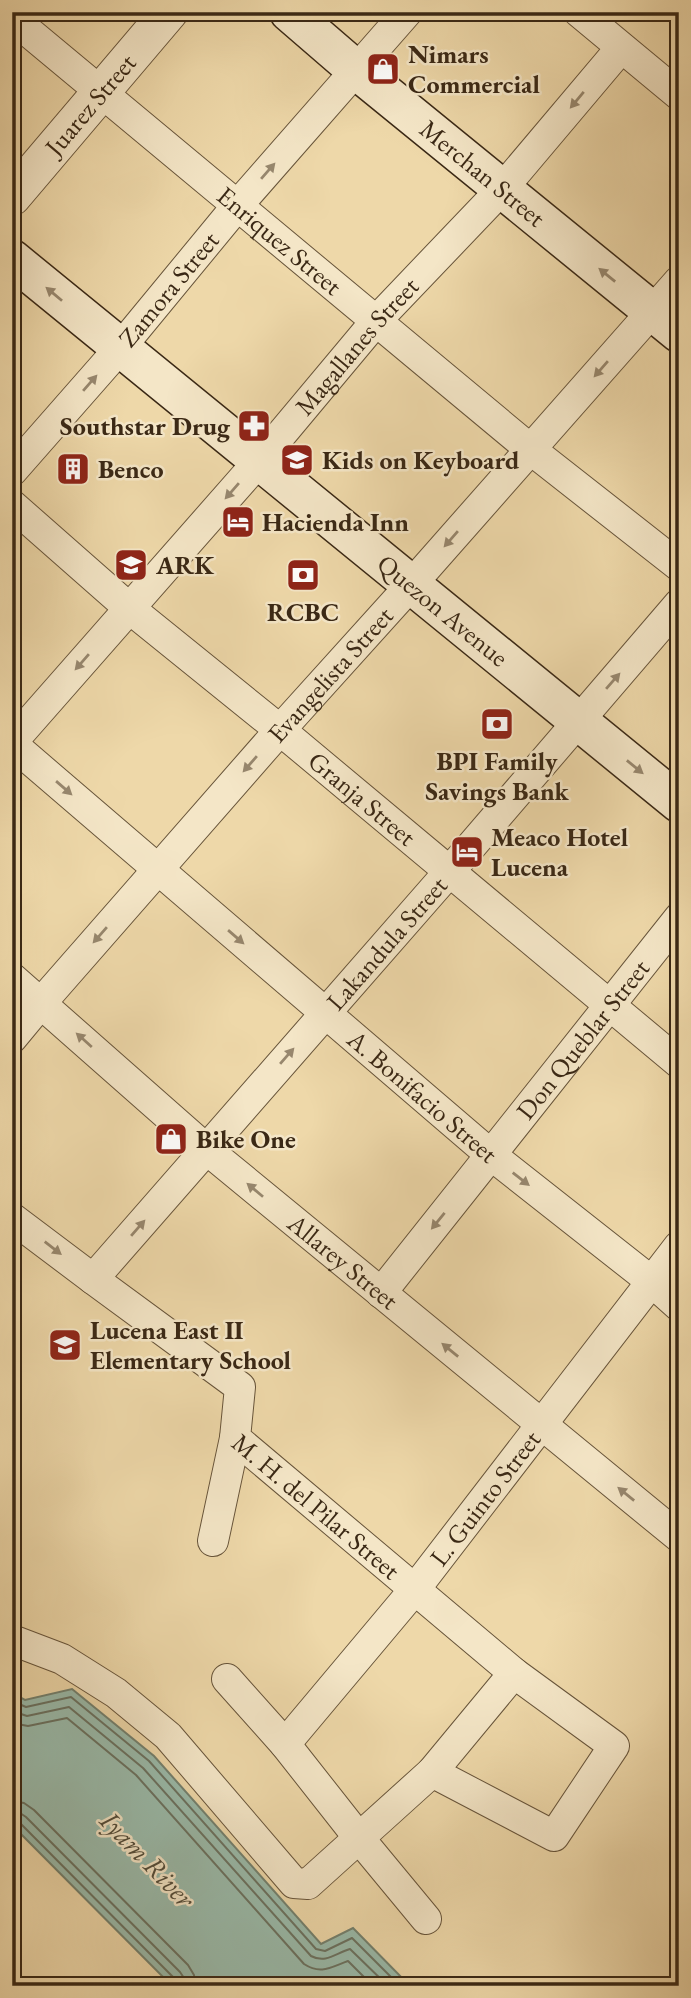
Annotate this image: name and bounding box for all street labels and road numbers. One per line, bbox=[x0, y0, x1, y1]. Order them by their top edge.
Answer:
street label: Juarez Street bbox=[36, 47, 143, 165]
street label: Merchan Street bbox=[413, 112, 552, 234]
street label: Enriquez Street bbox=[210, 179, 349, 303]
street label: Zamora Street bbox=[111, 224, 226, 354]
street label: Magallanes Street bbox=[287, 270, 426, 422]
street label: Quezon Avenue bbox=[370, 547, 516, 674]
street label: Evangelista Street bbox=[260, 599, 400, 750]
street label: Granja Street bbox=[301, 744, 423, 853]
street label: Lakandula Street bbox=[319, 869, 455, 1018]
street label: Don Queblar Street bbox=[508, 952, 657, 1127]
street label: A. Bonifacio Street bbox=[340, 1022, 505, 1170]
street label: Allarey Street bbox=[280, 1205, 406, 1317]
street label: L. Guinto Street bbox=[422, 1423, 548, 1573]
street label: M. H. del Pilar Street bbox=[225, 1426, 407, 1587]

